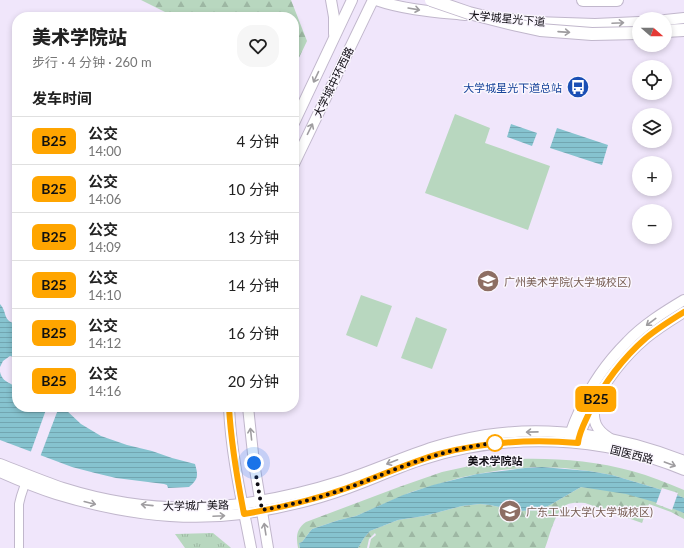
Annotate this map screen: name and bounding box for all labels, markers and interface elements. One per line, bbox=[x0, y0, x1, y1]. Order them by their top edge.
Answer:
one-way arrow bbox=[407, 5, 420, 13]
street label: 大学城星光下道 bbox=[468, 8, 546, 28]
north arrow bbox=[632, 12, 672, 52]
map controls bbox=[632, 12, 672, 244]
one-way arrow bbox=[611, 19, 624, 27]
text: 美术学院站 bbox=[32, 25, 127, 48]
button: heart bbox=[237, 25, 279, 67]
one-way arrow bbox=[557, 29, 570, 36]
street label: 大学城中环西路 bbox=[310, 45, 356, 119]
text: 步行 · 4 分钟 · 260 m bbox=[32, 54, 152, 70]
button: locate bbox=[632, 60, 672, 100]
one-way arrow bbox=[312, 70, 319, 82]
bus stop icon: 大学城星光下道总站 bbox=[565, 74, 591, 100]
place label: 大学城星光下道总站 bbox=[463, 81, 562, 94]
text: 发车时间 bbox=[32, 89, 92, 107]
button: layers bbox=[632, 108, 672, 148]
one-way arrow bbox=[307, 123, 314, 135]
text: 公交 bbox=[88, 124, 118, 142]
text: B25 bbox=[41, 132, 67, 149]
text: 4 分钟 bbox=[236, 132, 279, 150]
text: 14:00 bbox=[88, 143, 121, 159]
button: + bbox=[632, 156, 672, 196]
text: 公交 bbox=[88, 172, 118, 190]
text: B25 bbox=[41, 180, 67, 197]
text: 10 分钟 bbox=[228, 180, 279, 198]
text: 14:06 bbox=[88, 191, 121, 207]
button: − bbox=[632, 204, 672, 244]
text: 公交 bbox=[88, 220, 118, 238]
text: B25 bbox=[41, 228, 67, 245]
text: 13 分钟 bbox=[228, 228, 279, 246]
text: 14:09 bbox=[88, 239, 121, 255]
text: 公交 bbox=[88, 268, 118, 286]
school or university icon: 广州美术学院(大学城校区) bbox=[475, 268, 501, 294]
place label: 广州美术学院(大学城校区) bbox=[504, 275, 631, 288]
text: B25 bbox=[41, 276, 67, 293]
text: 14 分钟 bbox=[228, 276, 279, 294]
text: 14:10 bbox=[88, 287, 121, 303]
text: 公交 bbox=[88, 316, 118, 334]
one-way arrow bbox=[646, 317, 657, 326]
text: B25 bbox=[41, 324, 67, 341]
text: 16 分钟 bbox=[228, 324, 279, 342]
text: 14:12 bbox=[88, 335, 121, 351]
text: 公交 bbox=[88, 364, 118, 382]
text: B25 bbox=[41, 372, 67, 389]
text: 20 分钟 bbox=[228, 372, 279, 390]
text: 14:16 bbox=[88, 383, 121, 399]
line badge: B25 bbox=[573, 386, 619, 412]
text: B25 bbox=[583, 390, 609, 407]
one-way arrow bbox=[247, 428, 255, 441]
one-way arrow bbox=[526, 428, 539, 436]
marker: 美术学院站 bbox=[486, 434, 504, 452]
street label: 国医西路 bbox=[609, 442, 655, 466]
your location bbox=[244, 453, 264, 473]
place label: 美术学院站 bbox=[468, 454, 523, 467]
one-way arrow bbox=[386, 458, 398, 466]
one-way arrow bbox=[664, 461, 676, 469]
street label: 大学城广美路 bbox=[163, 498, 229, 512]
school or university icon: 广东工业大学(大学城校区) bbox=[497, 498, 523, 524]
one-way arrow bbox=[83, 500, 96, 507]
one-way arrow bbox=[141, 501, 154, 509]
place label: 广东工业大学(大学城校区) bbox=[526, 505, 653, 518]
one-way arrow bbox=[212, 512, 225, 519]
one-way arrow bbox=[261, 523, 269, 536]

